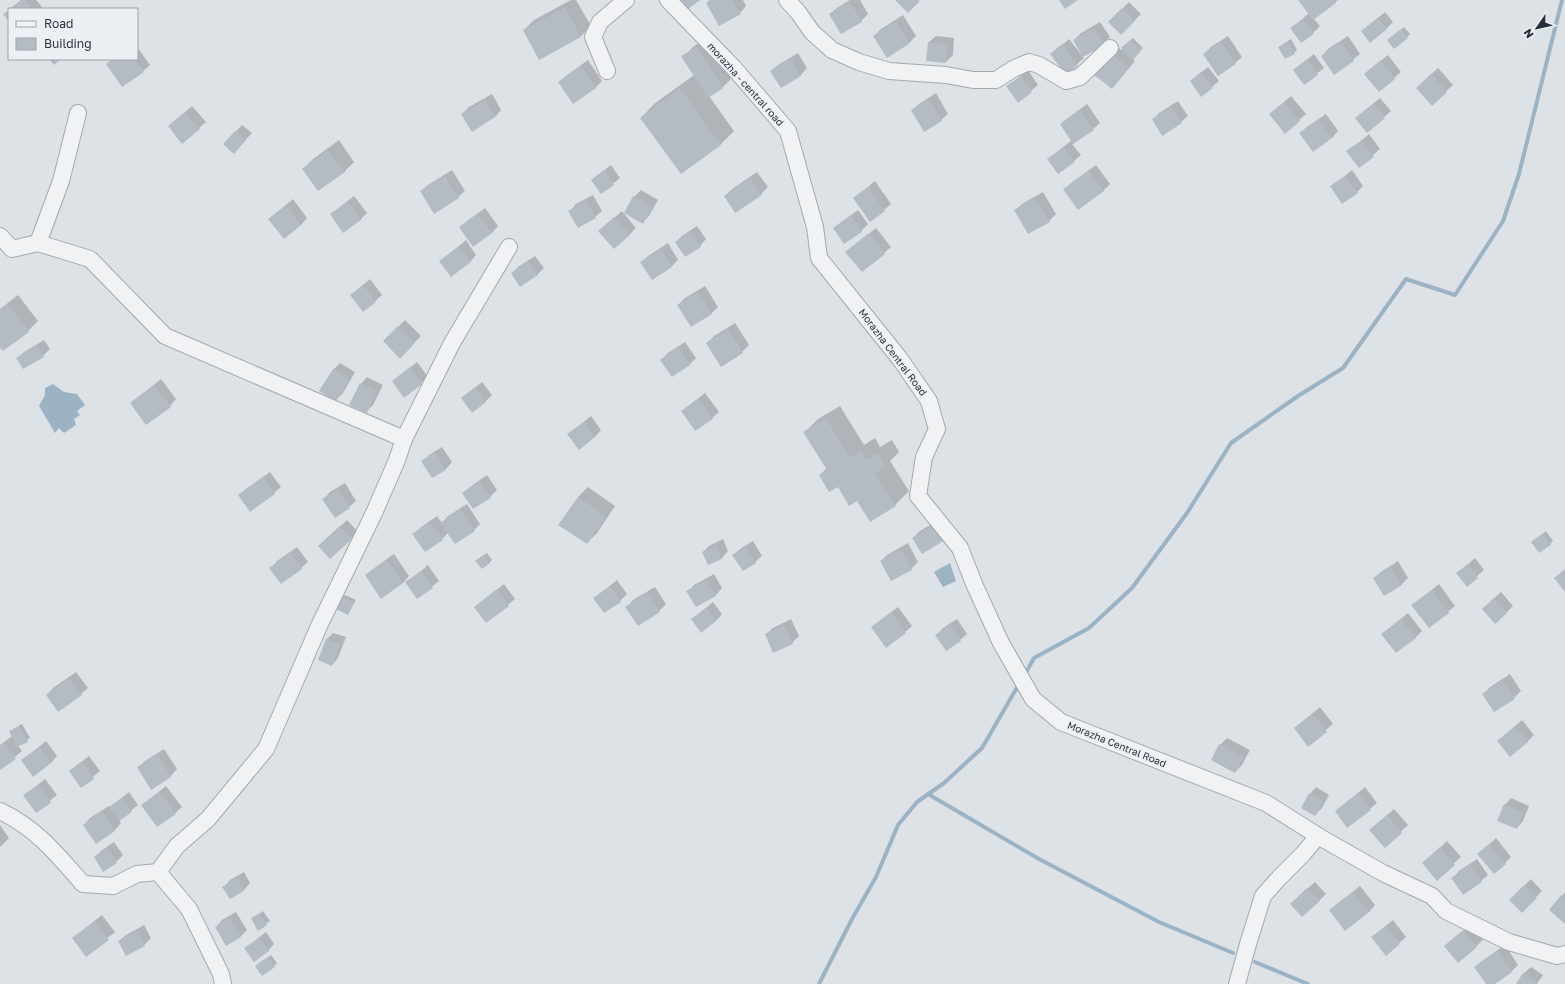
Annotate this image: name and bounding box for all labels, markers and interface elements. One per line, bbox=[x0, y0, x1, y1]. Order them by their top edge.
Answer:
legend bbox=[8, 8, 138, 60]
north arrow bbox=[1517, 8, 1557, 48]
text: Road bbox=[44, 16, 73, 31]
text: N bbox=[1521, 27, 1536, 41]
text: Building bbox=[44, 36, 92, 51]
street label: morazha - central road bbox=[705, 40, 787, 128]
street label: Morazha Central Road bbox=[856, 306, 930, 398]
street label: Morazha Central Road bbox=[1066, 719, 1168, 769]

